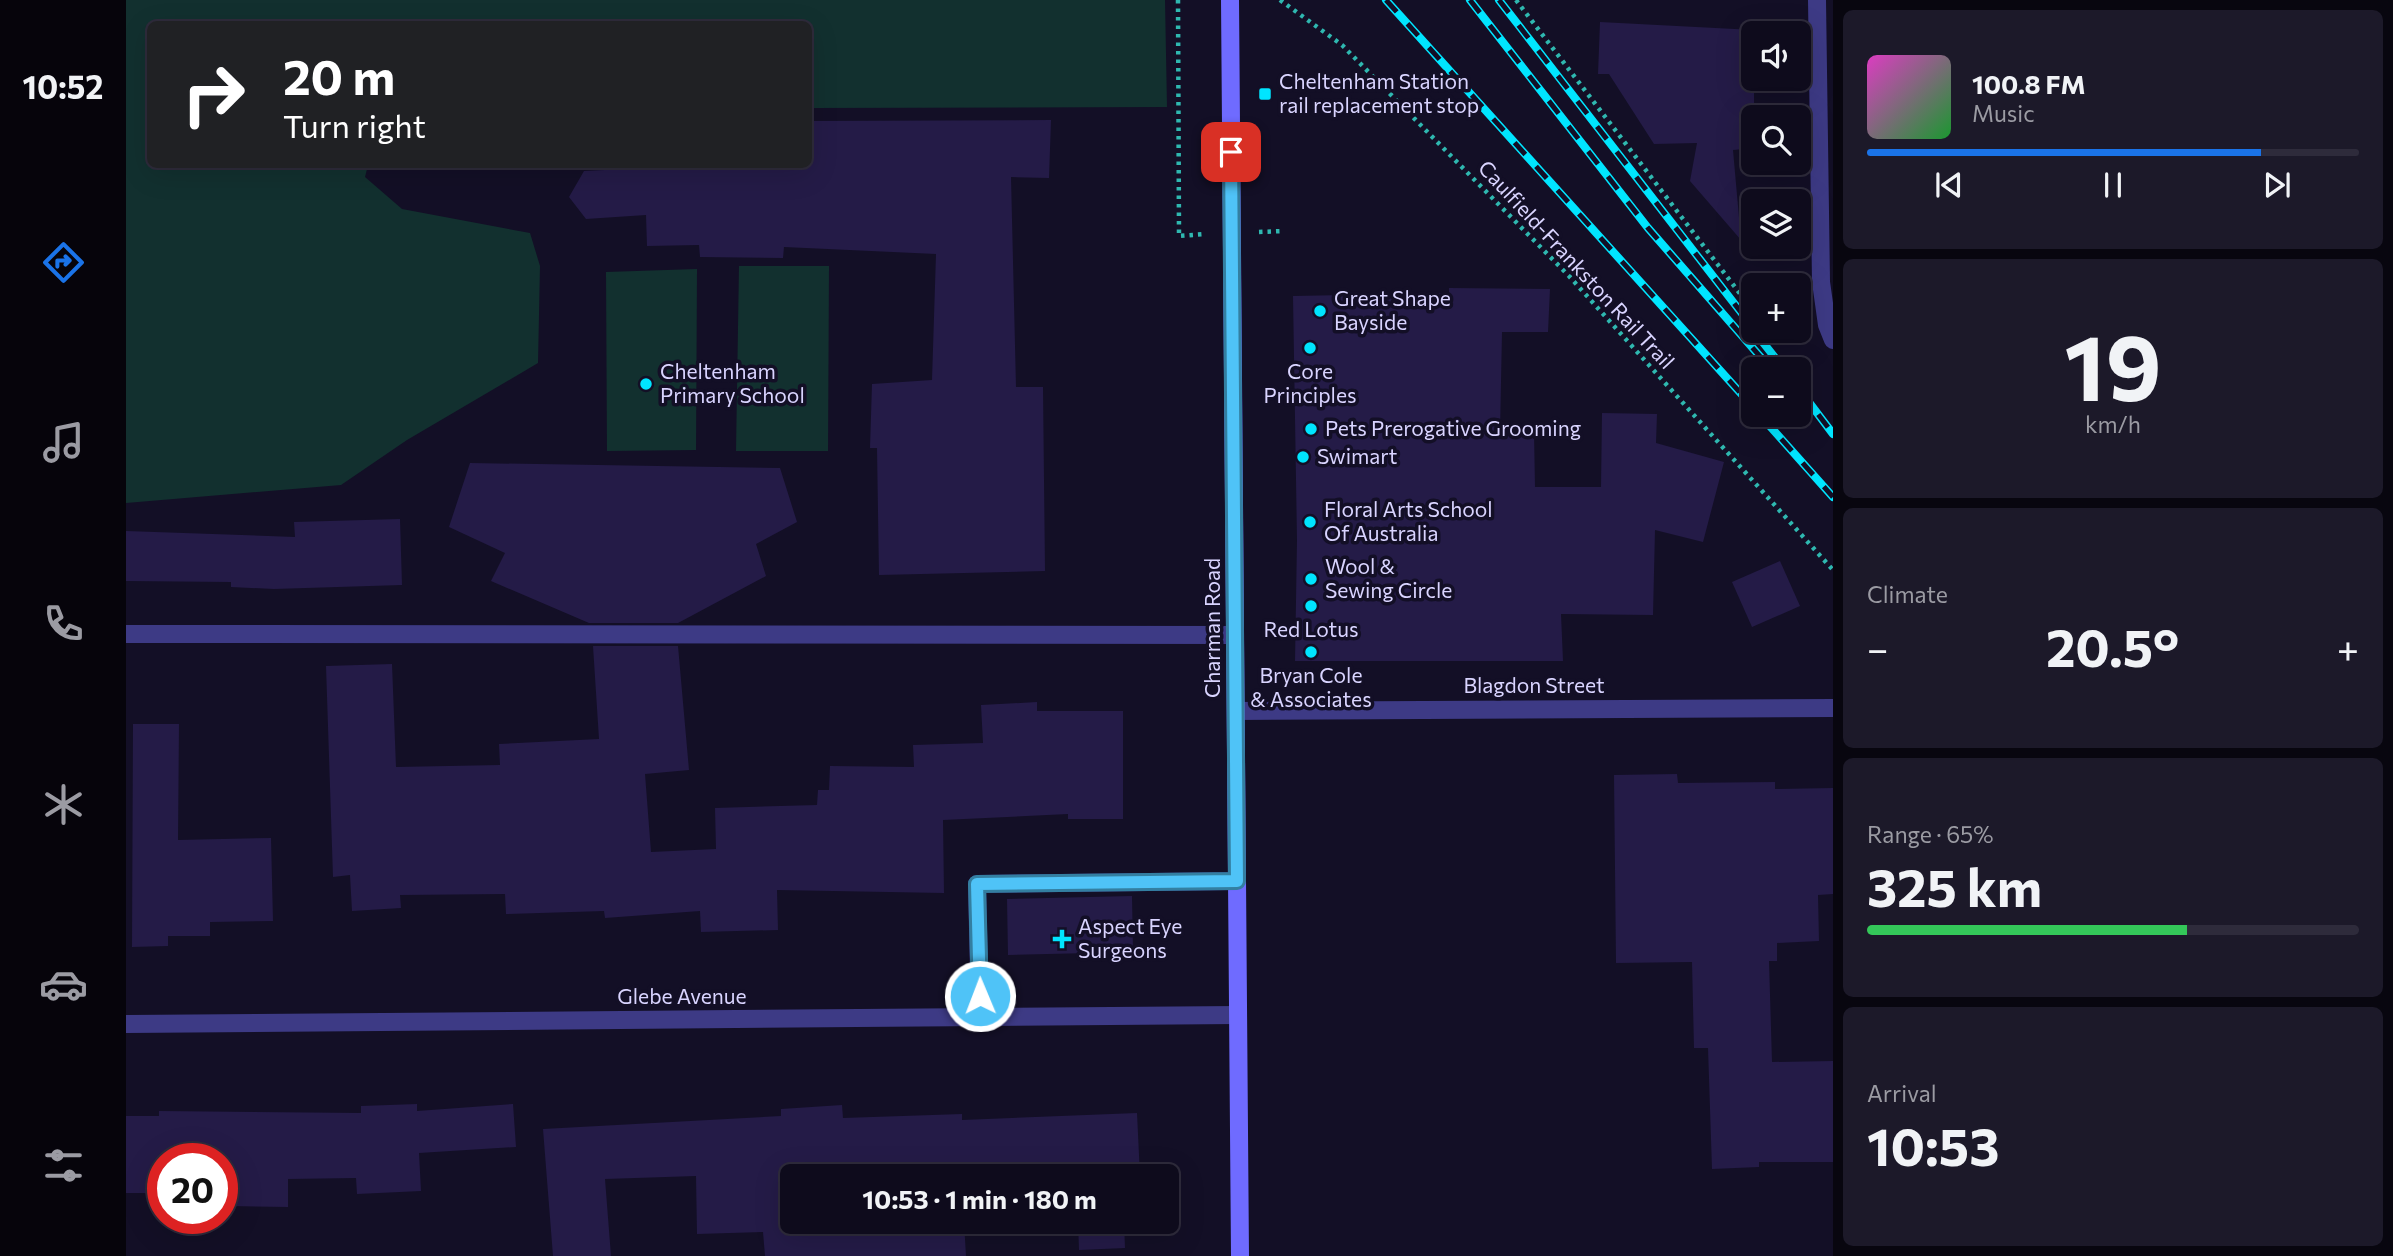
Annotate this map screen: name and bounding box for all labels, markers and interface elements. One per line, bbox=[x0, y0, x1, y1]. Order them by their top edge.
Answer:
map controls bbox=[1741, 21, 1811, 427]
button: sound bbox=[1741, 21, 1811, 91]
text: 20 m bbox=[283, 45, 395, 105]
icon: right bbox=[168, 49, 259, 140]
text: 10:52 bbox=[22, 66, 104, 106]
place label: Cheltenham Station rail replacement stop bbox=[1279, 68, 1479, 117]
text: 100.8 FM bbox=[1972, 68, 2086, 99]
marker: Cheltenham Station rail replacement stop bbox=[1257, 86, 1273, 102]
text: Music bbox=[1972, 99, 2035, 127]
text: Turn right bbox=[283, 105, 426, 145]
button: search bbox=[1741, 105, 1811, 175]
pin bbox=[1201, 122, 1261, 182]
icon: arrive bbox=[1212, 133, 1250, 171]
street label: Caulfield-Frankston Rail Trail bbox=[1474, 155, 1680, 373]
icon: previous bbox=[1930, 166, 1968, 204]
icon: pause bbox=[2094, 166, 2132, 204]
icon: next bbox=[2258, 166, 2296, 204]
button: layers bbox=[1741, 189, 1811, 259]
icon: directions bbox=[39, 238, 88, 287]
button: + bbox=[1741, 273, 1811, 343]
place label: Great Shape Bayside bbox=[1334, 285, 1451, 334]
marker: Great Shape Bayside bbox=[1312, 303, 1328, 319]
text: 19 bbox=[2064, 308, 2162, 420]
marker: Core Principles bbox=[1302, 340, 1318, 356]
button: − bbox=[1741, 357, 1811, 427]
place label: Cheltenham Primary School bbox=[660, 358, 805, 407]
place label: Core Principles bbox=[1263, 358, 1357, 407]
marker: Cheltenham Primary School bbox=[638, 376, 654, 392]
text: km/h bbox=[2085, 410, 2141, 438]
place label: Pets Prerogative Grooming bbox=[1325, 415, 1581, 440]
icon: music bbox=[39, 418, 88, 467]
marker: Pets Prerogative Grooming bbox=[1303, 421, 1319, 437]
place label: Swimart bbox=[1317, 443, 1397, 468]
marker: Swimart bbox=[1295, 449, 1311, 465]
place label: Floral Arts School Of Australia bbox=[1324, 496, 1493, 545]
marker: Floral Arts School Of Australia bbox=[1302, 514, 1318, 530]
place label: Wool & Sewing Circle bbox=[1325, 553, 1452, 602]
street label: Charman Road bbox=[1199, 558, 1224, 698]
marker: Wool & Sewing Circle bbox=[1303, 571, 1319, 587]
text: Climate bbox=[1867, 580, 1948, 608]
marker: Red Lotus bbox=[1303, 598, 1319, 614]
icon: phone bbox=[39, 599, 88, 648]
text: 20.5° bbox=[2046, 614, 2179, 678]
place label: Red Lotus bbox=[1264, 616, 1358, 641]
text: − bbox=[1867, 624, 1889, 671]
text: + bbox=[2337, 624, 2359, 671]
marker: Bryan Cole & Associates bbox=[1303, 644, 1319, 660]
place label: Bryan Cole & Associates bbox=[1250, 662, 1372, 711]
street label: Blagdon Street bbox=[1463, 672, 1605, 697]
icon: climate bbox=[39, 780, 88, 829]
text: Range · 65% bbox=[1867, 820, 1994, 848]
text: 325 km bbox=[1867, 854, 2042, 918]
place label: Aspect Eye Surgeons bbox=[1078, 913, 1182, 962]
marker: Aspect Eye Surgeons bbox=[1052, 929, 1072, 949]
position arrow bbox=[943, 959, 1017, 1033]
icon: car bbox=[39, 960, 88, 1009]
street label: Glebe Avenue bbox=[617, 983, 747, 1008]
text: Arrival bbox=[1867, 1079, 1937, 1107]
text: 10:53 bbox=[1867, 1113, 1999, 1177]
icon: filters bbox=[39, 1141, 88, 1190]
speed limit sign: 20 bbox=[147, 1143, 238, 1234]
text: 10:53 · 1 min · 180 m bbox=[862, 1183, 1097, 1214]

